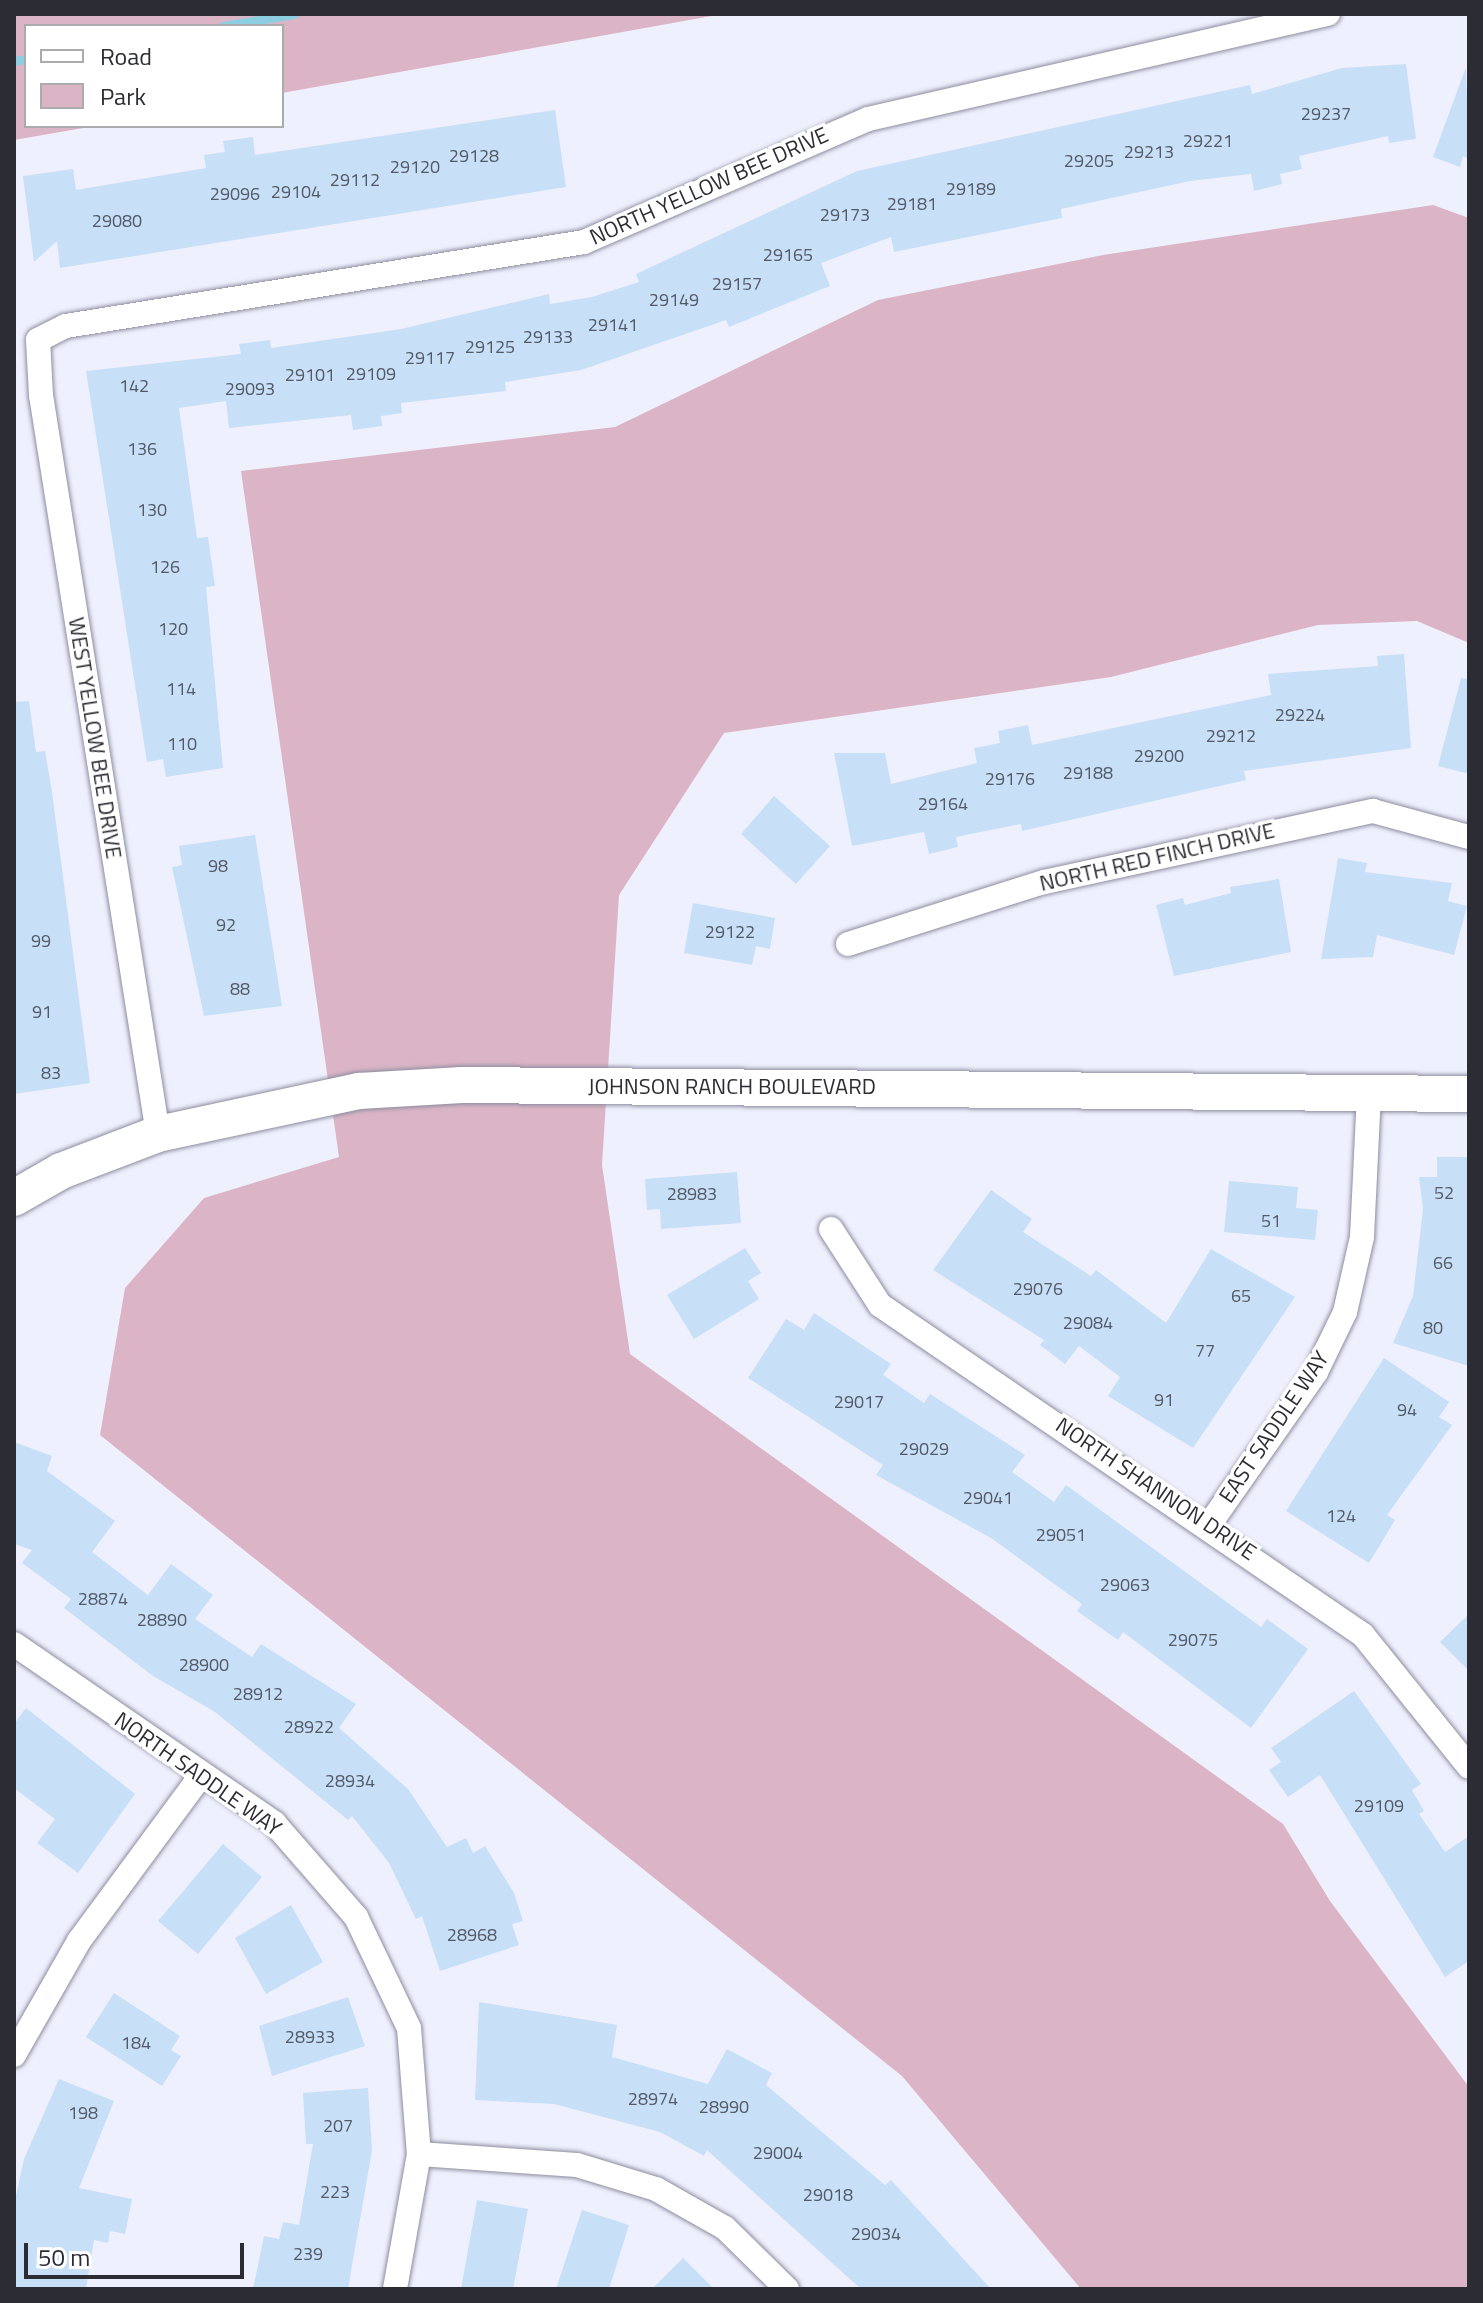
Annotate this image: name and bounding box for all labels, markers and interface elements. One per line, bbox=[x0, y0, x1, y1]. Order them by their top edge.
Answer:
legend bbox=[24, 24, 284, 128]
text: Road bbox=[100, 38, 152, 74]
text: Park bbox=[100, 78, 146, 114]
house number: 29237 bbox=[1301, 103, 1351, 125]
street label: NORTH YELLOW BEE DRIVE bbox=[586, 121, 832, 251]
house number: 29221 bbox=[1183, 130, 1233, 152]
house number: 29213 bbox=[1124, 141, 1174, 163]
house number: 29128 bbox=[449, 145, 499, 167]
house number: 29205 bbox=[1064, 150, 1114, 172]
house number: 29120 bbox=[390, 156, 440, 178]
house number: 29112 bbox=[330, 169, 380, 191]
house number: 29189 bbox=[946, 178, 996, 200]
house number: 29104 bbox=[271, 181, 321, 203]
house number: 29096 bbox=[210, 183, 260, 205]
house number: 29181 bbox=[887, 193, 937, 215]
house number: 29173 bbox=[820, 204, 870, 226]
house number: 29080 bbox=[92, 210, 142, 232]
house number: 29165 bbox=[763, 244, 813, 266]
house number: 29157 bbox=[712, 273, 762, 295]
house number: 29149 bbox=[649, 289, 699, 311]
house number: 29141 bbox=[588, 314, 638, 336]
house number: 29133 bbox=[523, 326, 573, 348]
house number: 29125 bbox=[465, 336, 515, 358]
house number: 29117 bbox=[405, 347, 455, 369]
house number: 29109 bbox=[346, 363, 396, 385]
house number: 29101 bbox=[285, 364, 335, 386]
house number: 142 bbox=[119, 375, 149, 397]
house number: 29093 bbox=[225, 378, 275, 400]
house number: 136 bbox=[127, 438, 157, 460]
house number: 130 bbox=[137, 499, 167, 521]
house number: 126 bbox=[150, 556, 180, 578]
street label: WEST YELLOW BEE DRIVE bbox=[63, 615, 127, 861]
house number: 120 bbox=[158, 618, 188, 640]
house number: 114 bbox=[166, 678, 196, 700]
house number: 29224 bbox=[1275, 704, 1325, 726]
house number: 29212 bbox=[1206, 725, 1256, 747]
house number: 110 bbox=[167, 733, 197, 755]
house number: 29200 bbox=[1134, 745, 1184, 767]
house number: 29188 bbox=[1063, 762, 1113, 784]
house number: 29176 bbox=[985, 768, 1035, 790]
house number: 29164 bbox=[918, 793, 968, 815]
street label: NORTH RED FINCH DRIVE bbox=[1037, 817, 1277, 897]
house number: 98 bbox=[208, 855, 228, 877]
house number: 92 bbox=[216, 914, 236, 936]
house number: 29122 bbox=[705, 921, 755, 943]
house number: 99 bbox=[31, 930, 51, 952]
house number: 88 bbox=[230, 978, 250, 1000]
house number: 91 bbox=[32, 1001, 52, 1023]
house number: 83 bbox=[41, 1062, 61, 1084]
street label: JOHNSON RANCH BOULEVARD bbox=[588, 1074, 876, 1100]
house number: 52 bbox=[1434, 1182, 1454, 1204]
house number: 28983 bbox=[667, 1183, 717, 1205]
house number: 51 bbox=[1261, 1210, 1281, 1232]
house number: 66 bbox=[1433, 1252, 1453, 1274]
house number: 29076 bbox=[1013, 1278, 1063, 1300]
house number: 65 bbox=[1231, 1285, 1251, 1307]
house number: 29084 bbox=[1063, 1312, 1113, 1334]
house number: 80 bbox=[1423, 1317, 1443, 1339]
house number: 77 bbox=[1195, 1340, 1215, 1362]
street label: EAST SADDLE WAY bbox=[1214, 1346, 1334, 1508]
house number: 91 bbox=[1154, 1389, 1174, 1411]
house number: 29017 bbox=[834, 1391, 884, 1413]
house number: 94 bbox=[1397, 1399, 1417, 1421]
street label: NORTH SHANNON DRIVE bbox=[1051, 1412, 1261, 1566]
house number: 29029 bbox=[899, 1438, 949, 1460]
house number: 29041 bbox=[963, 1487, 1013, 1509]
house number: 124 bbox=[1326, 1505, 1356, 1527]
house number: 29051 bbox=[1036, 1524, 1086, 1546]
house number: 29063 bbox=[1100, 1574, 1150, 1596]
house number: 28874 bbox=[78, 1588, 128, 1610]
house number: 28890 bbox=[137, 1609, 187, 1631]
house number: 29075 bbox=[1168, 1629, 1218, 1651]
house number: 28900 bbox=[179, 1654, 229, 1676]
house number: 28912 bbox=[233, 1683, 283, 1705]
street label: NORTH SADDLE WAY bbox=[109, 1707, 287, 1841]
house number: 28922 bbox=[284, 1716, 334, 1738]
house number: 28934 bbox=[325, 1770, 375, 1792]
house number: 29109 bbox=[1354, 1795, 1404, 1817]
house number: 28968 bbox=[447, 1924, 497, 1946]
house number: 28933 bbox=[285, 2026, 335, 2048]
house number: 184 bbox=[121, 2032, 151, 2054]
house number: 28974 bbox=[628, 2088, 678, 2110]
house number: 28990 bbox=[699, 2096, 749, 2118]
house number: 198 bbox=[68, 2102, 98, 2124]
house number: 207 bbox=[323, 2115, 353, 2137]
house number: 29004 bbox=[753, 2142, 803, 2164]
house number: 223 bbox=[320, 2181, 350, 2203]
house number: 29018 bbox=[803, 2184, 853, 2206]
house number: 29034 bbox=[851, 2223, 901, 2245]
scale bar bbox=[28, 2227, 248, 2277]
text: 50 m bbox=[38, 2239, 90, 2275]
house number: 239 bbox=[293, 2243, 323, 2265]

